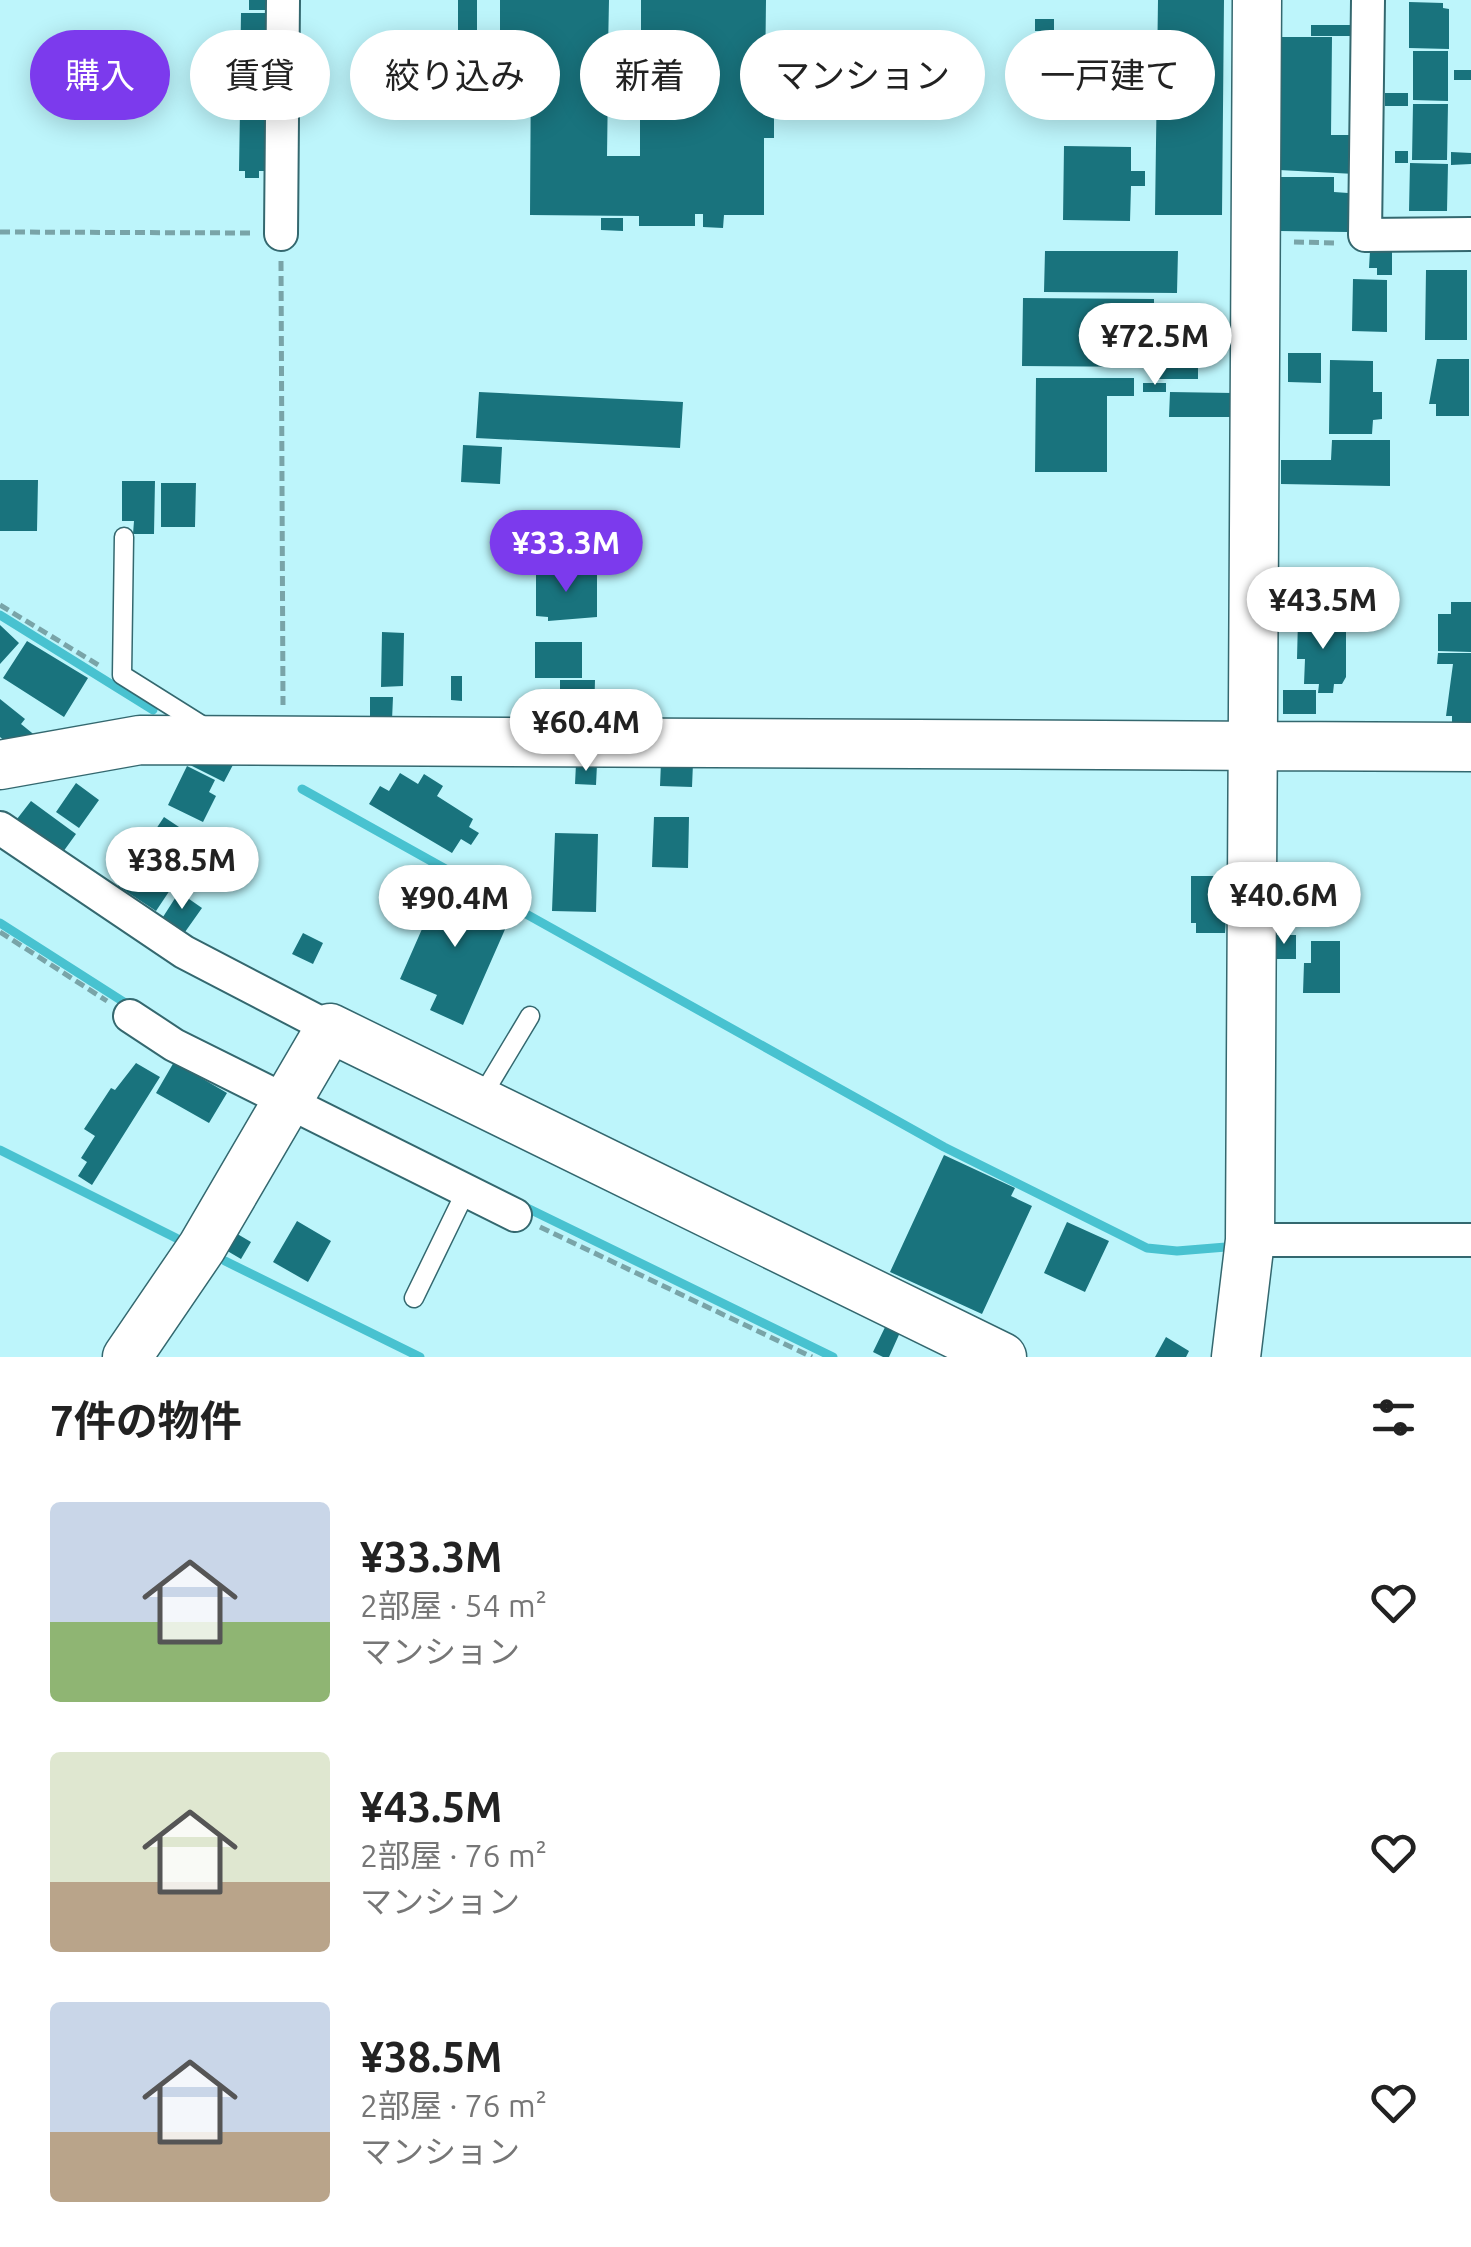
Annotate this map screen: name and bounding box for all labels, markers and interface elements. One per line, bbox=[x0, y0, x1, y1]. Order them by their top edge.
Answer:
chip: 購入 bbox=[30, 30, 170, 120]
chip: 賃貸 bbox=[190, 30, 330, 120]
chip: 絞り込み bbox=[350, 30, 560, 120]
chip: 新着 bbox=[580, 30, 720, 120]
chip: マンション bbox=[740, 30, 985, 120]
chip: 一戸建て bbox=[1005, 30, 1215, 120]
pin: ¥72.5M bbox=[1074, 303, 1236, 388]
text: ¥72.5M bbox=[1101, 317, 1209, 353]
pin: ¥33.3M bbox=[485, 510, 647, 595]
text: ¥33.3M bbox=[512, 524, 620, 560]
pin: ¥43.5M bbox=[1242, 567, 1404, 652]
text: ¥43.5M bbox=[1269, 581, 1377, 617]
pin: ¥60.4M bbox=[505, 689, 667, 774]
text: ¥60.4M bbox=[532, 703, 640, 739]
pin: ¥38.5M bbox=[101, 827, 263, 912]
text: ¥38.5M bbox=[128, 841, 236, 877]
pin: ¥40.6M bbox=[1203, 862, 1365, 947]
pin: ¥90.4M bbox=[374, 865, 536, 950]
text: ¥40.6M bbox=[1230, 876, 1338, 912]
text: ¥90.4M bbox=[401, 879, 509, 915]
icon: filters bbox=[1366, 1390, 1421, 1445]
text: 7件の物件 bbox=[50, 1397, 242, 1444]
text: ¥33.3M bbox=[360, 1533, 502, 1580]
icon: home bbox=[130, 1542, 250, 1662]
icon: heart bbox=[1366, 1575, 1421, 1630]
text: 2部屋 · 54 m² bbox=[360, 1587, 547, 1623]
text: マンション bbox=[360, 1633, 520, 1669]
text: ¥43.5M bbox=[360, 1783, 502, 1830]
icon: home bbox=[130, 1792, 250, 1912]
icon: heart bbox=[1366, 1825, 1421, 1880]
text: 2部屋 · 76 m² bbox=[360, 1837, 547, 1873]
text: マンション bbox=[360, 1883, 520, 1919]
text: ¥38.5M bbox=[360, 2033, 502, 2080]
icon: home bbox=[130, 2042, 250, 2162]
icon: heart bbox=[1366, 2075, 1421, 2130]
text: 2部屋 · 76 m² bbox=[360, 2087, 547, 2123]
text: マンション bbox=[360, 2133, 520, 2169]

